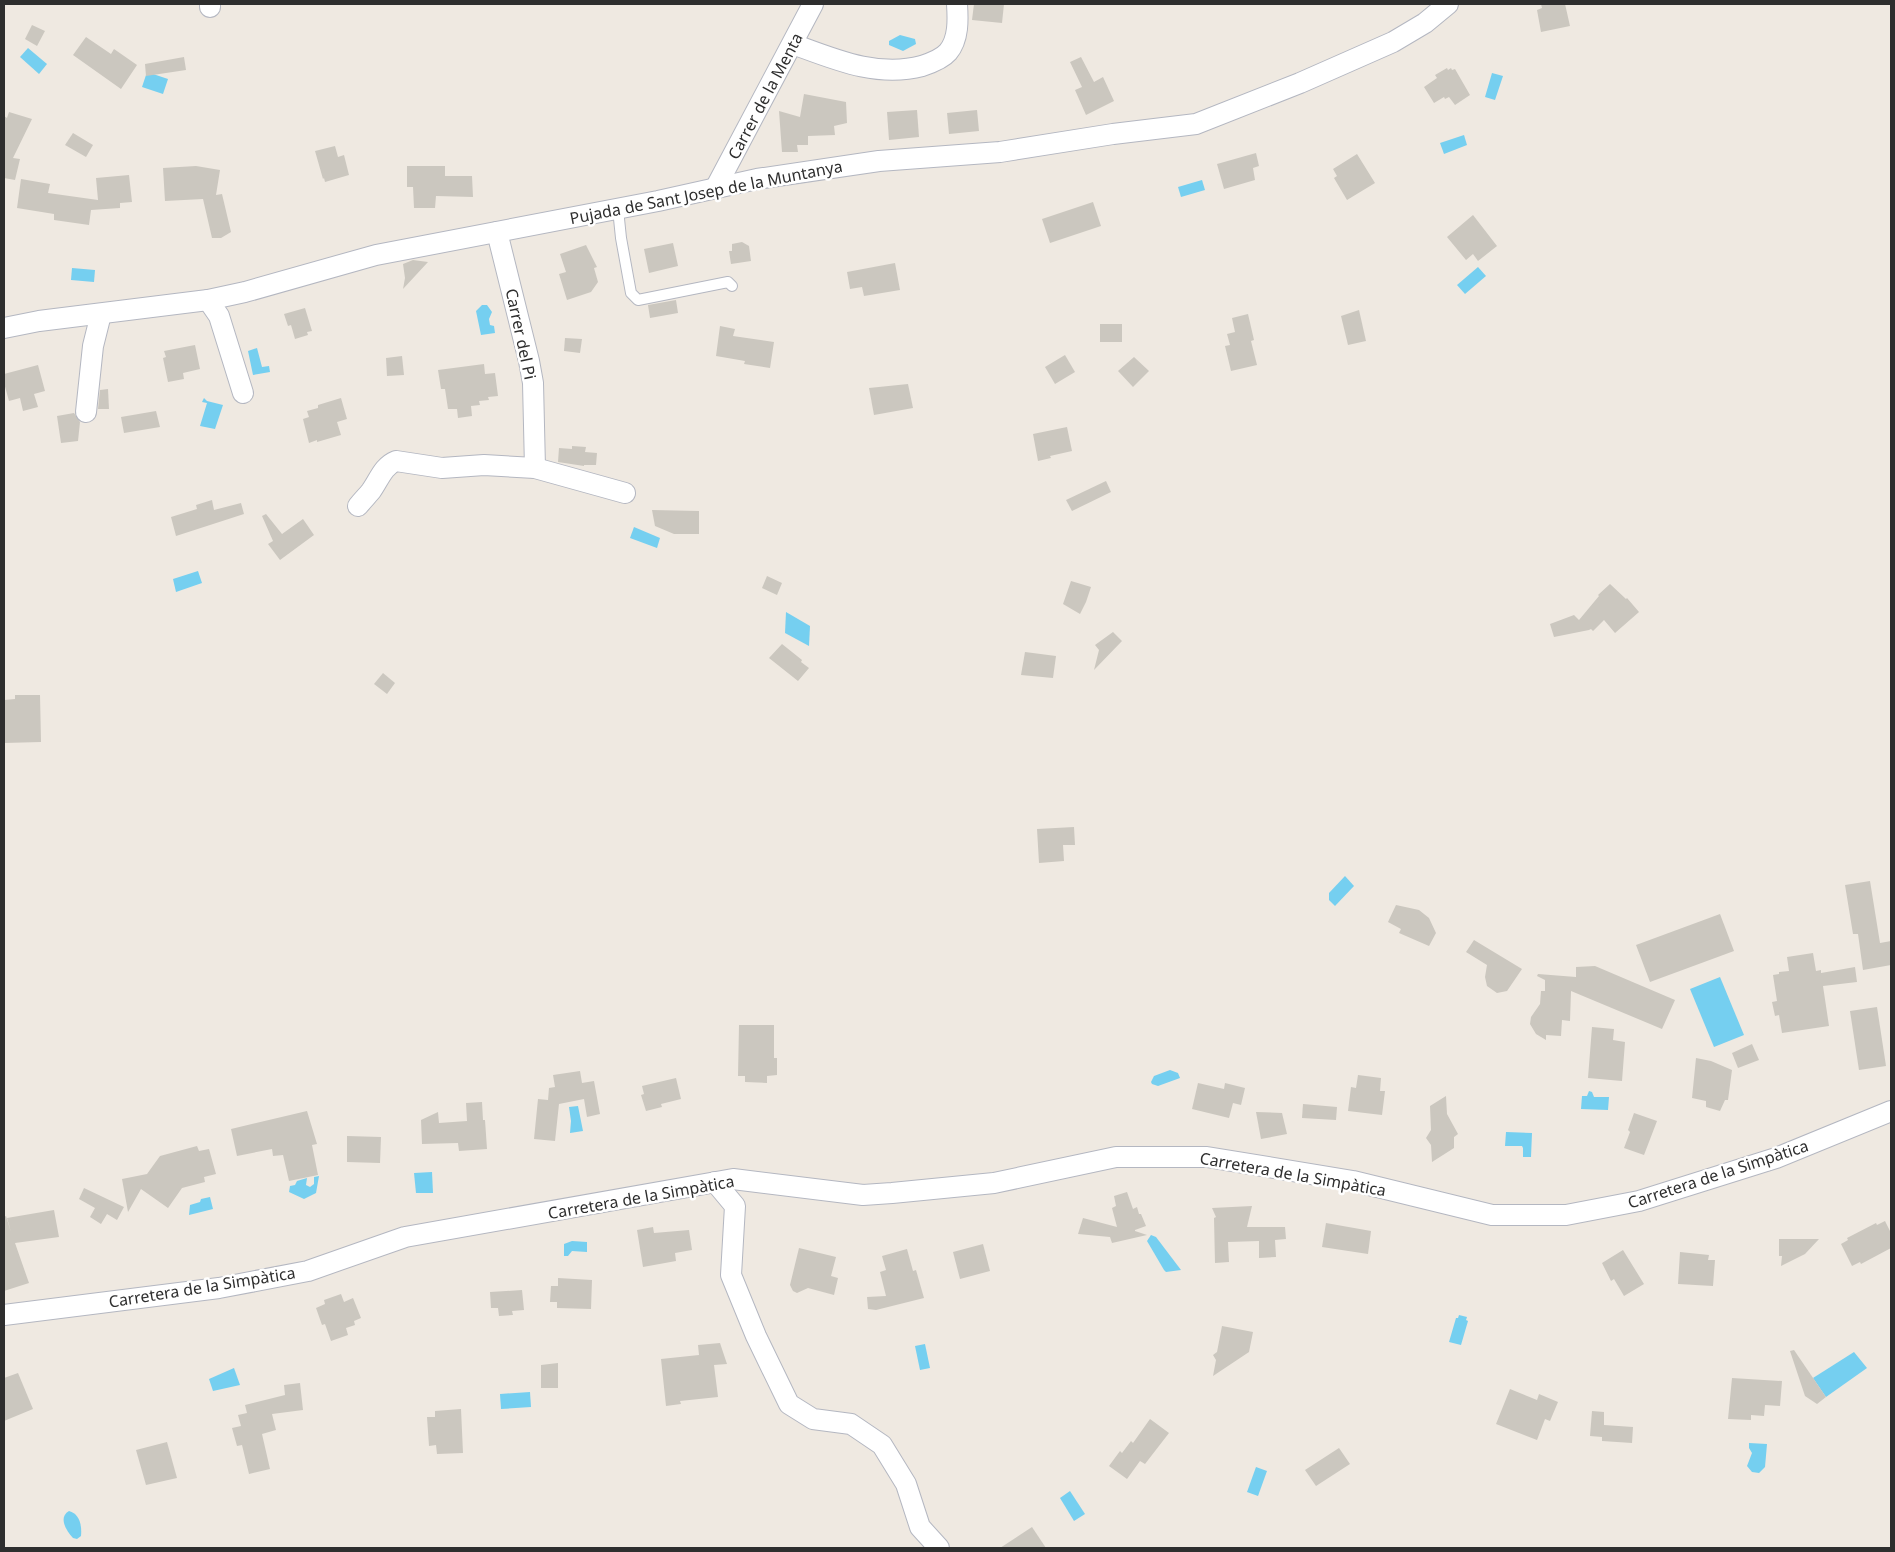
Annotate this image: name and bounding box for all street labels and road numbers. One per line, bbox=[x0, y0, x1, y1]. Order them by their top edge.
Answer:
street label: Carrer de la Menta bbox=[722, 29, 808, 163]
street label: Pujada de Sant Josep de la Muntanya bbox=[568, 155, 844, 229]
street label: Carrer del Pi bbox=[501, 286, 541, 382]
street label: Carretera de la Simpàtica bbox=[1625, 1134, 1811, 1214]
street label: Carretera de la Simpàtica bbox=[1198, 1147, 1388, 1201]
street label: Carretera de la Simpàtica bbox=[546, 1170, 736, 1224]
street label: Carretera de la Simpàtica bbox=[107, 1261, 297, 1313]

